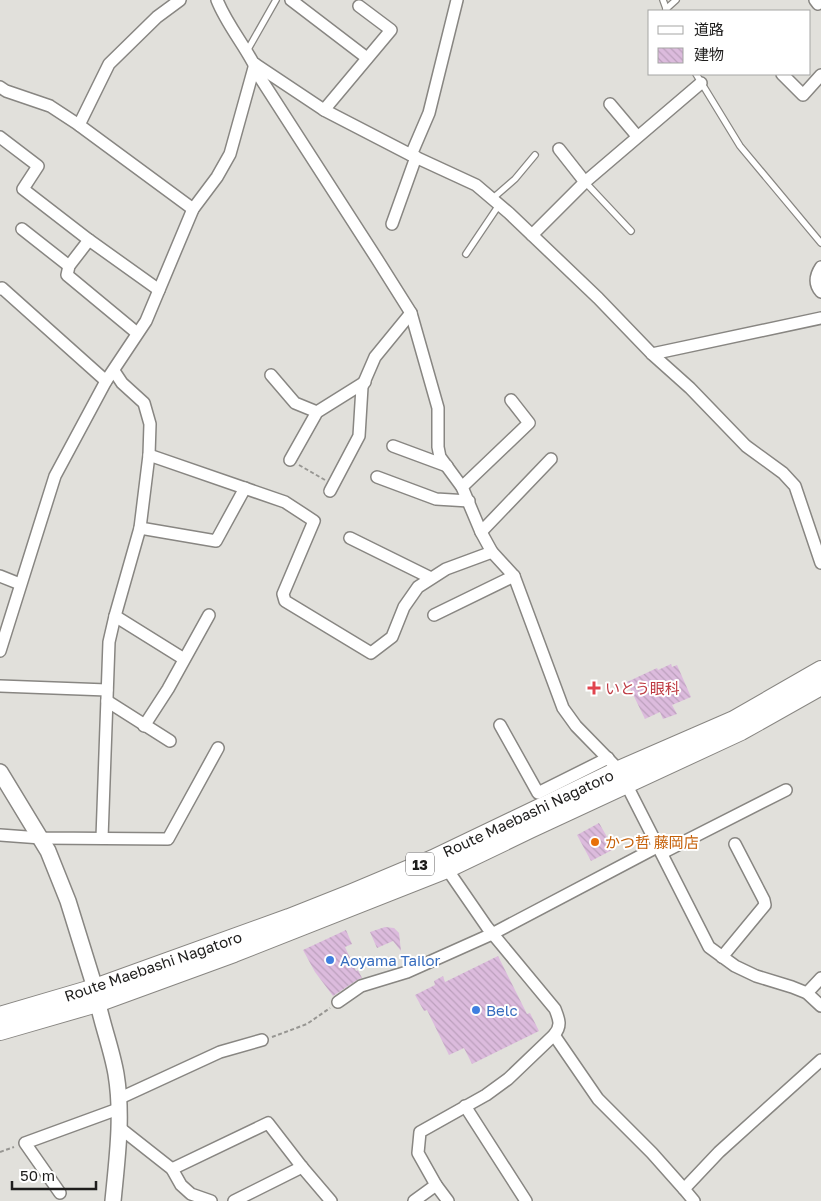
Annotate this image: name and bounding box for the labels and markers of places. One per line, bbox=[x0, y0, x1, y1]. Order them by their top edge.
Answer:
place label: いとう眼科 bbox=[605, 679, 680, 697]
marker: いとう眼科 bbox=[587, 681, 601, 695]
place label: かつ哲 藤岡店 bbox=[605, 833, 699, 851]
marker: かつ哲 藤岡店 bbox=[589, 836, 601, 848]
place label: Aoyama Tailor bbox=[340, 951, 441, 969]
marker: Aoyama Tailor bbox=[324, 954, 336, 966]
place label: Belc bbox=[486, 1001, 518, 1019]
marker: Belc bbox=[470, 1004, 482, 1016]

